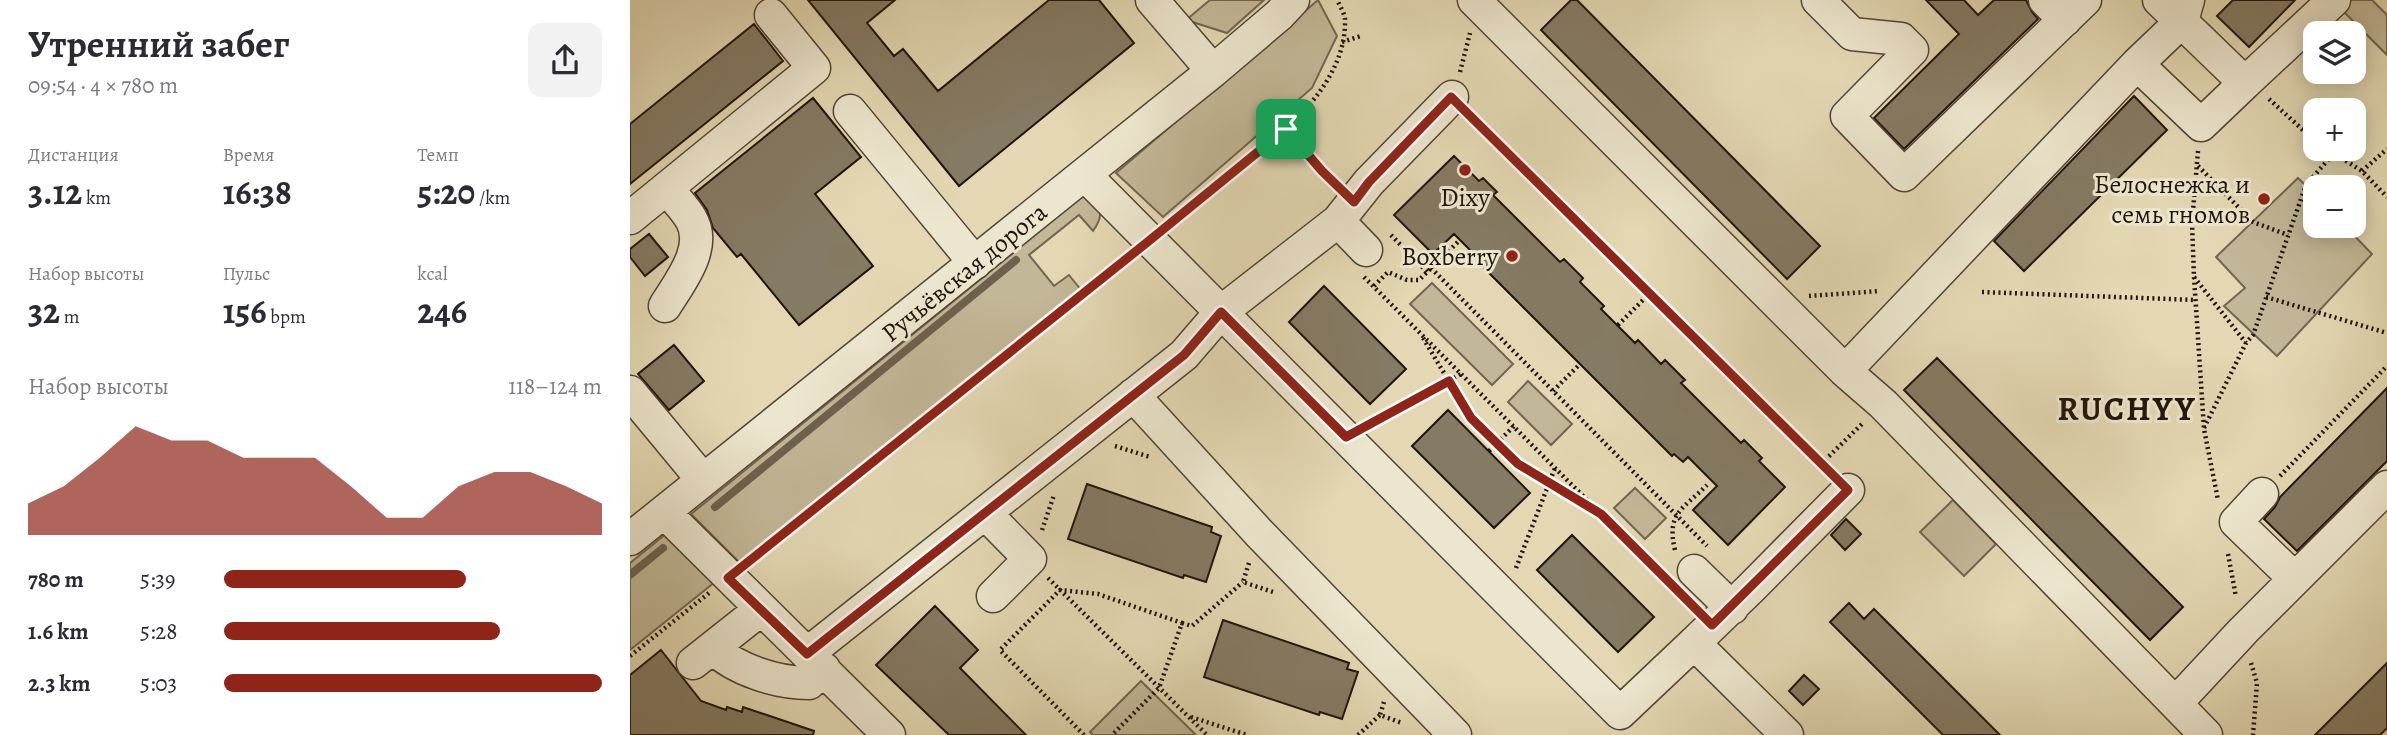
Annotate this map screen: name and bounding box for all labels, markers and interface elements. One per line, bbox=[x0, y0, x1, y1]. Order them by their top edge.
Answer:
text: Утренний забег bbox=[28, 18, 289, 70]
map controls bbox=[2303, 21, 2366, 238]
button: layers bbox=[2303, 21, 2366, 84]
button: share bbox=[528, 23, 602, 97]
text: 09:54 · 4 × 780 m bbox=[28, 70, 178, 101]
button: + bbox=[2303, 98, 2366, 161]
pin bbox=[1256, 99, 1316, 159]
icon: arrive bbox=[1267, 110, 1305, 148]
text: Дистанция bbox=[28, 142, 119, 168]
text: Время bbox=[223, 142, 274, 168]
text: Темп bbox=[417, 142, 459, 168]
marker: Dixy bbox=[1457, 162, 1473, 178]
place label: Белоснежка и семь гномов bbox=[2094, 167, 2250, 232]
text: 3.12 bbox=[28, 168, 82, 216]
text: 16:38 bbox=[223, 168, 292, 216]
text: 5:20 bbox=[417, 168, 475, 216]
button: − bbox=[2303, 175, 2366, 238]
place label: Dixy bbox=[1440, 180, 1490, 215]
text: km bbox=[82, 185, 111, 211]
text: /km bbox=[475, 185, 510, 211]
marker: Белоснежка и семь гномов bbox=[2256, 191, 2272, 207]
street label: Ручьёвская дорога bbox=[874, 195, 1055, 350]
place label: Boxberry bbox=[1401, 239, 1498, 274]
marker: Boxberry bbox=[1504, 248, 1520, 264]
text: Набор высоты bbox=[28, 261, 144, 287]
text: Пульс bbox=[223, 261, 270, 287]
text: kcal bbox=[417, 261, 448, 287]
text: 32 bbox=[28, 287, 60, 335]
text: 156 bbox=[223, 287, 266, 335]
text: 246 bbox=[417, 287, 467, 335]
text: m bbox=[60, 304, 80, 330]
text: bpm bbox=[266, 304, 306, 330]
text: Набор высоты bbox=[28, 371, 169, 402]
text: 118–124 m bbox=[508, 371, 602, 402]
district label: RUCHYY bbox=[2057, 386, 2197, 431]
text: 780 m bbox=[28, 564, 84, 595]
text: 5:39 bbox=[140, 564, 175, 595]
text: 1.6 km bbox=[28, 616, 88, 647]
text: 5:28 bbox=[140, 616, 177, 647]
text: 2.3 km bbox=[28, 668, 91, 699]
text: 5:03 bbox=[140, 668, 177, 699]

